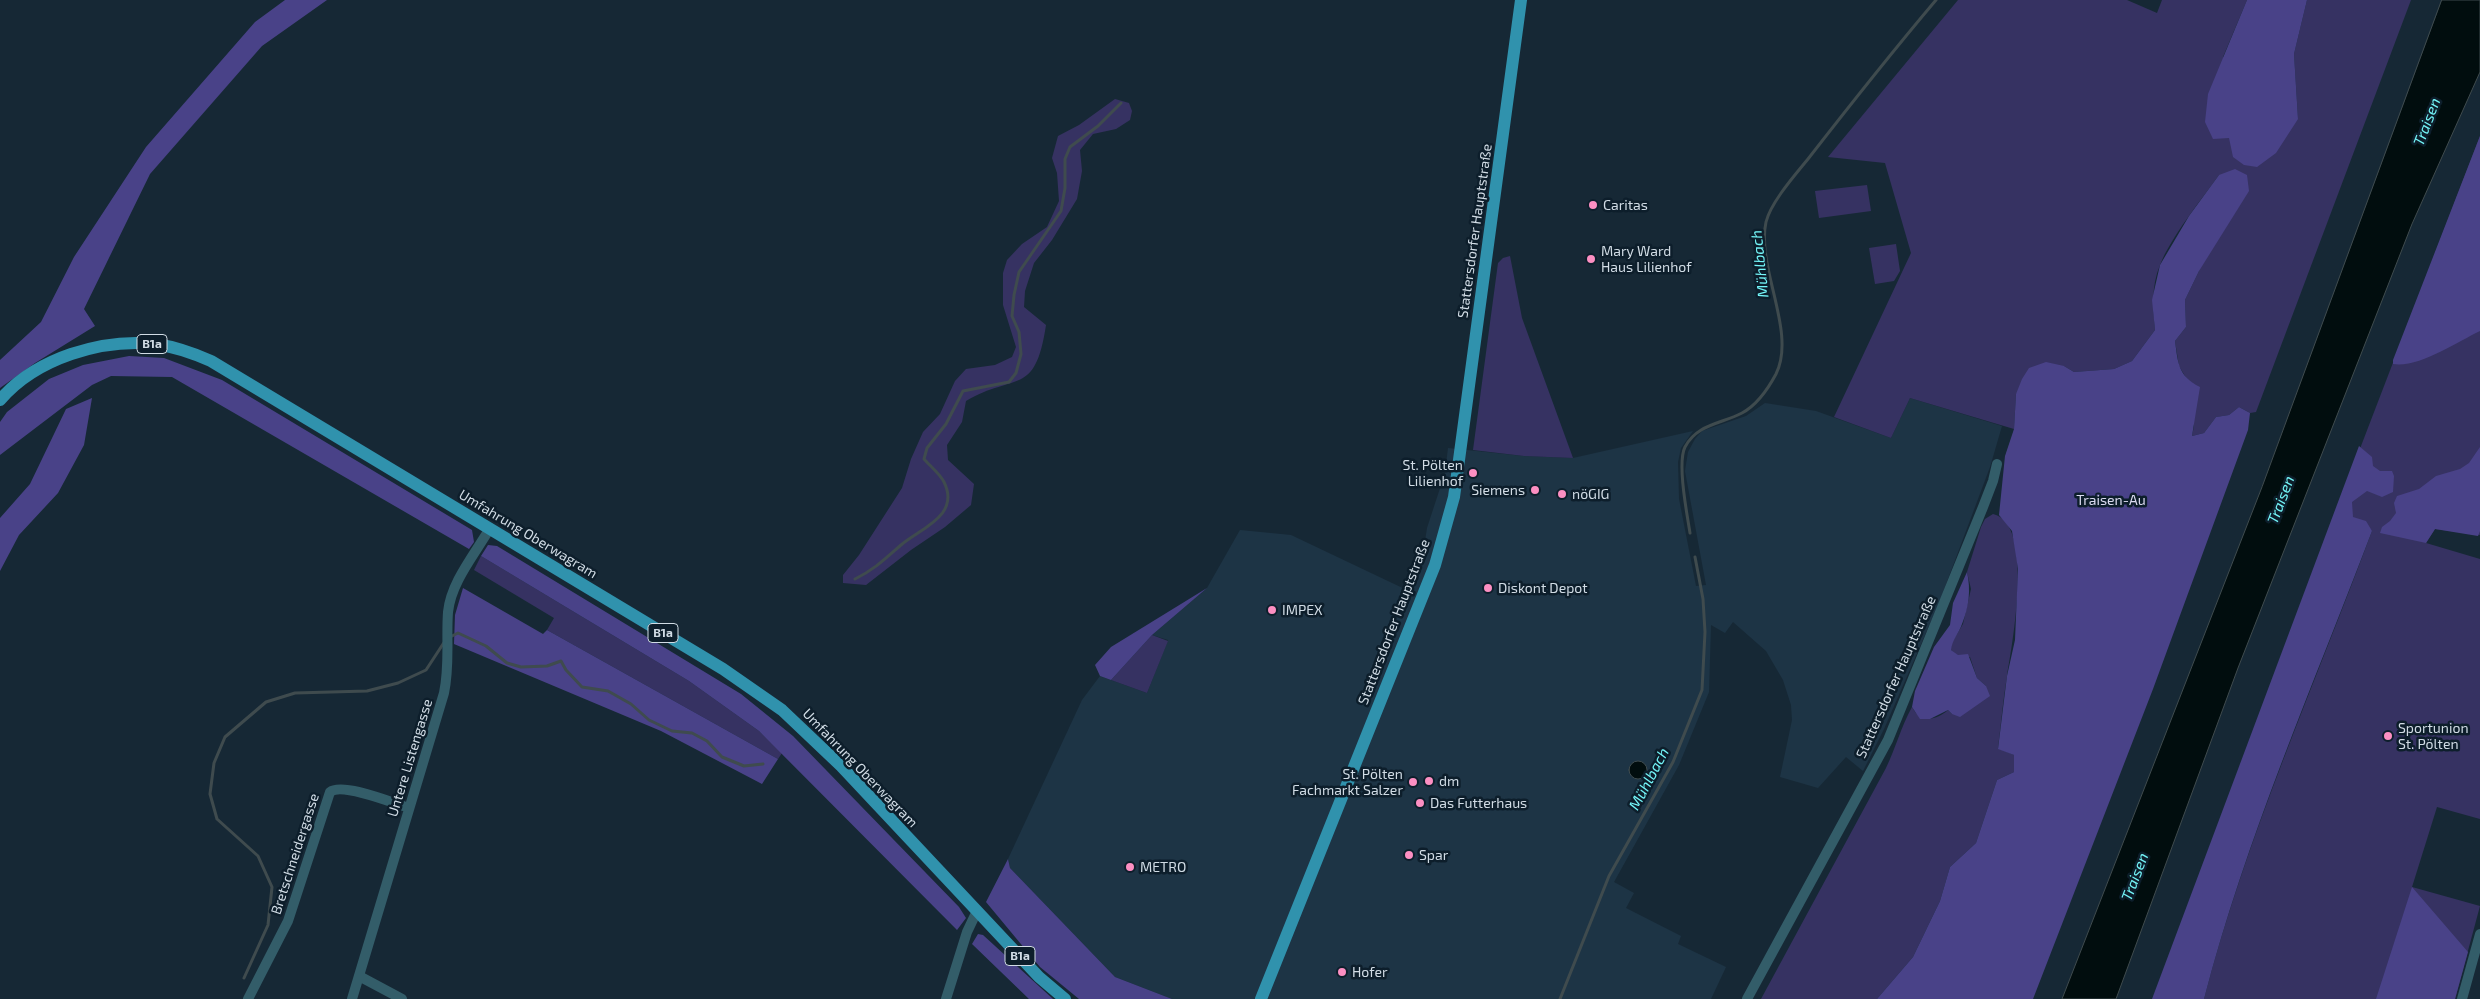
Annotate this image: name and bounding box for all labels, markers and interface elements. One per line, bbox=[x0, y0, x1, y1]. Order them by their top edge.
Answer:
water label: Traisen bbox=[2410, 95, 2444, 149]
street label: Stattersdorfer Hauptstraße bbox=[1454, 143, 1496, 319]
place label: Caritas bbox=[1603, 197, 1648, 213]
marker: Caritas bbox=[1587, 199, 1599, 211]
water label: Mühlbach bbox=[1748, 229, 1772, 299]
place label: Mary Ward Haus Lilienhof bbox=[1601, 243, 1692, 276]
marker: Mary Ward Haus Lilienhof bbox=[1585, 253, 1597, 265]
road number: B1a bbox=[137, 334, 167, 354]
place label: St. Pölten Lilienhof bbox=[1402, 457, 1463, 490]
marker: St. Pölten Lilienhof bbox=[1467, 467, 1479, 479]
water label: Traisen bbox=[2264, 473, 2298, 527]
place label: Siemens bbox=[1471, 482, 1525, 498]
marker: Siemens bbox=[1529, 484, 1541, 496]
street label: Umfahrung Oberwagram bbox=[456, 486, 600, 582]
place label: nöGIG bbox=[1572, 486, 1609, 502]
marker: nöGIG bbox=[1556, 488, 1568, 500]
park label: Traisen-Au bbox=[2076, 492, 2146, 508]
street label: Stattersdorfer Hauptstraße bbox=[1355, 537, 1433, 707]
place label: Diskont Depot bbox=[1498, 580, 1588, 596]
marker: Diskont Depot bbox=[1482, 582, 1494, 594]
street label: Stattersdorfer Hauptstraße bbox=[1853, 593, 1939, 761]
place label: IMPEX bbox=[1282, 602, 1323, 618]
marker: IMPEX bbox=[1266, 604, 1278, 616]
road number: B1a bbox=[648, 624, 678, 642]
street label: Untere Listengasse bbox=[384, 697, 436, 819]
street label: Umfahrung Oberwagram bbox=[799, 705, 921, 831]
place label: Sportunion St. Pölten bbox=[2398, 720, 2469, 752]
marker: Sportunion St. Pölten bbox=[2382, 730, 2394, 742]
water label: Mühlbach bbox=[1625, 745, 1673, 813]
place label: St. Pölten Fachmarkt Salzer bbox=[1292, 766, 1403, 799]
place label: dm bbox=[1439, 773, 1459, 789]
marker: dm bbox=[1423, 775, 1435, 787]
marker: St. Pölten Fachmarkt Salzer bbox=[1407, 776, 1419, 788]
street label: Bretschneidergasse bbox=[267, 791, 323, 917]
place label: Das Futterhaus bbox=[1430, 795, 1527, 811]
marker: Das Futterhaus bbox=[1414, 797, 1426, 809]
place label: Spar bbox=[1419, 847, 1448, 863]
marker: Spar bbox=[1403, 849, 1415, 861]
water label: Traisen bbox=[2118, 850, 2152, 904]
place label: METRO bbox=[1140, 859, 1186, 875]
marker: METRO bbox=[1124, 861, 1136, 873]
road number: B1a bbox=[1005, 946, 1035, 966]
place label: Hofer bbox=[1352, 964, 1388, 980]
marker: Hofer bbox=[1336, 966, 1348, 978]

